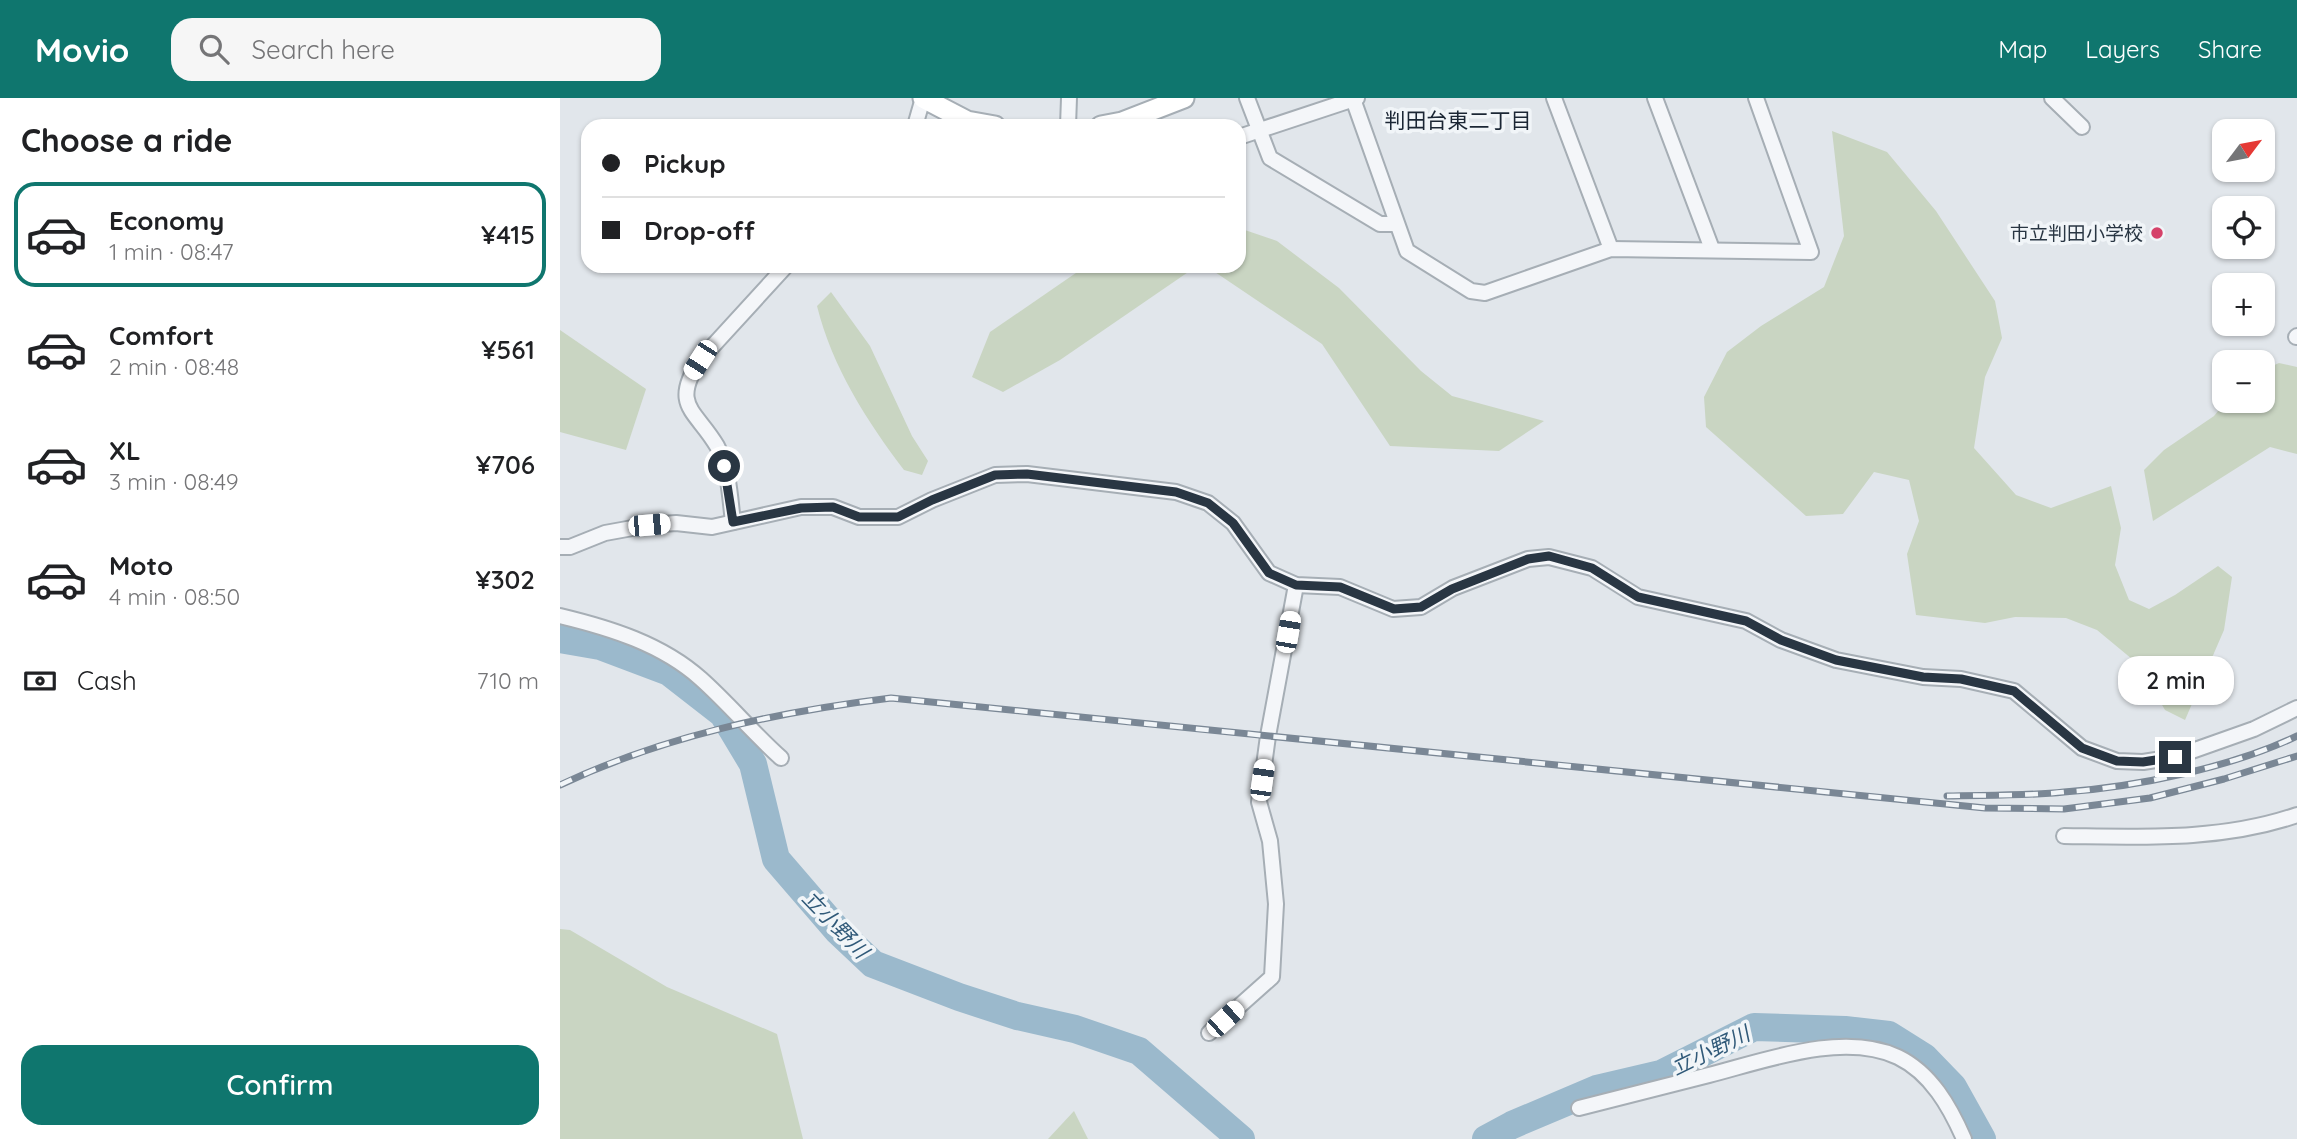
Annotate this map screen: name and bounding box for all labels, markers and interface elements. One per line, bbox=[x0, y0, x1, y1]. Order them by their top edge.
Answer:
search box bbox=[171, 18, 661, 81]
text: Movio bbox=[35, 29, 129, 70]
icon: search bbox=[195, 30, 233, 68]
text: Search here bbox=[251, 33, 395, 66]
text: Map bbox=[1998, 34, 2047, 64]
text: Layers bbox=[2085, 34, 2160, 64]
text: Share bbox=[2198, 34, 2262, 64]
district label: 判田台東二丁目 bbox=[1385, 107, 1532, 133]
north arrow bbox=[2212, 119, 2275, 182]
map controls bbox=[2212, 119, 2275, 413]
text: Choose a ride bbox=[21, 120, 233, 160]
text: Pickup bbox=[644, 147, 726, 180]
button: locate bbox=[2212, 196, 2275, 259]
icon: car bbox=[25, 203, 88, 266]
text: Economy bbox=[109, 204, 224, 237]
text: Drop-off bbox=[644, 214, 755, 247]
text: ¥415 bbox=[481, 218, 535, 251]
place label: 市立判田小学校 bbox=[2010, 221, 2143, 245]
marker: 市立判田小学校 bbox=[2149, 225, 2165, 241]
text: 1 min · 08:47 bbox=[109, 237, 234, 266]
button: + bbox=[2212, 273, 2275, 336]
icon: car bbox=[25, 318, 88, 381]
text: Comfort bbox=[109, 319, 214, 352]
text: ¥561 bbox=[481, 333, 535, 366]
car bbox=[680, 337, 721, 383]
button: − bbox=[2212, 350, 2275, 413]
text: 2 min · 08:48 bbox=[109, 352, 239, 381]
icon: car bbox=[25, 433, 88, 496]
text: XL bbox=[109, 434, 141, 467]
text: ¥706 bbox=[476, 448, 535, 481]
route start bbox=[708, 450, 740, 482]
text: 3 min · 08:49 bbox=[109, 467, 238, 496]
car bbox=[628, 513, 671, 537]
icon: car bbox=[25, 548, 88, 611]
text: Moto bbox=[109, 549, 173, 582]
text: ¥302 bbox=[475, 563, 535, 596]
text: 4 min · 08:50 bbox=[109, 582, 240, 611]
car bbox=[1275, 609, 1302, 655]
callout: 2 min bbox=[2117, 656, 2233, 704]
icon: cash bbox=[21, 662, 59, 700]
text: Cash bbox=[77, 664, 137, 697]
text: 710 m bbox=[477, 666, 539, 695]
text: 2 min bbox=[2146, 666, 2206, 695]
route end bbox=[2159, 741, 2191, 773]
car bbox=[1249, 758, 1276, 802]
water label: 立小野川 bbox=[797, 885, 876, 965]
car bbox=[1203, 997, 1248, 1041]
water label: 立小野川 bbox=[1667, 1019, 1755, 1080]
button: Confirm bbox=[21, 1045, 539, 1125]

